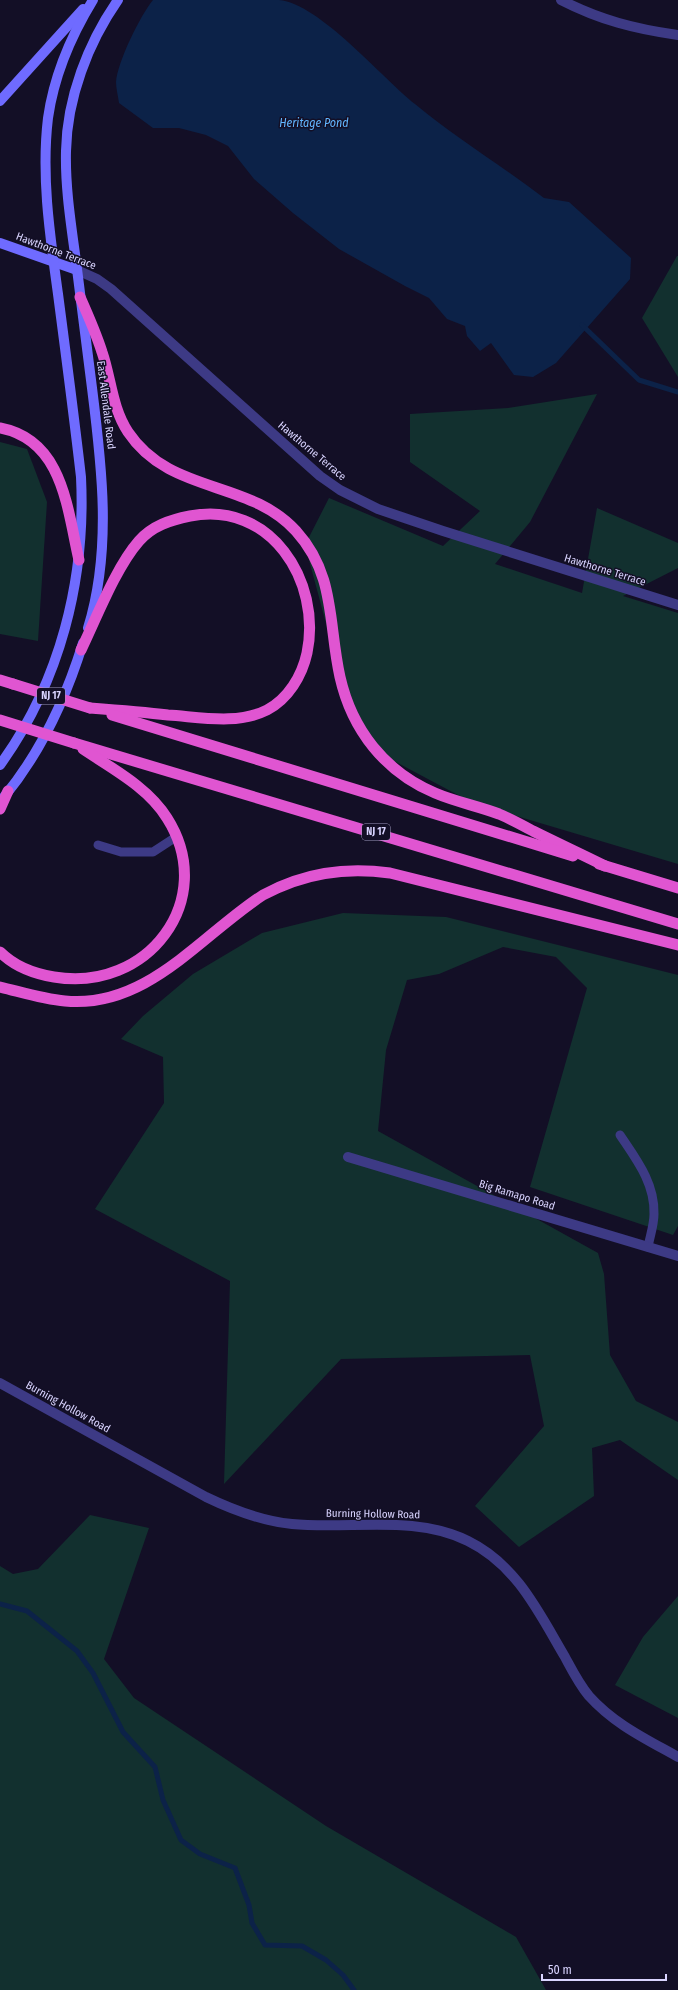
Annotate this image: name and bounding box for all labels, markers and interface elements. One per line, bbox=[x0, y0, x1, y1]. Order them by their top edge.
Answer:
water label: Heritage Pond bbox=[279, 116, 349, 130]
street label: Hawthorne Terrace bbox=[14, 230, 98, 272]
street label: East Allendale Road bbox=[94, 360, 118, 450]
street label: Hawthorne Terrace bbox=[275, 419, 349, 483]
street label: Hawthorne Terrace bbox=[563, 551, 647, 589]
road number: NJ 17 bbox=[37, 688, 65, 704]
road number: NJ 17 bbox=[362, 824, 390, 840]
street label: Big Ramapo Road bbox=[477, 1177, 557, 1213]
street label: Burning Hollow Road bbox=[24, 1378, 112, 1436]
street label: Burning Hollow Road bbox=[326, 1507, 420, 1521]
scale bar bbox=[542, 1956, 666, 1982]
text: 50 m bbox=[548, 1963, 572, 1977]

